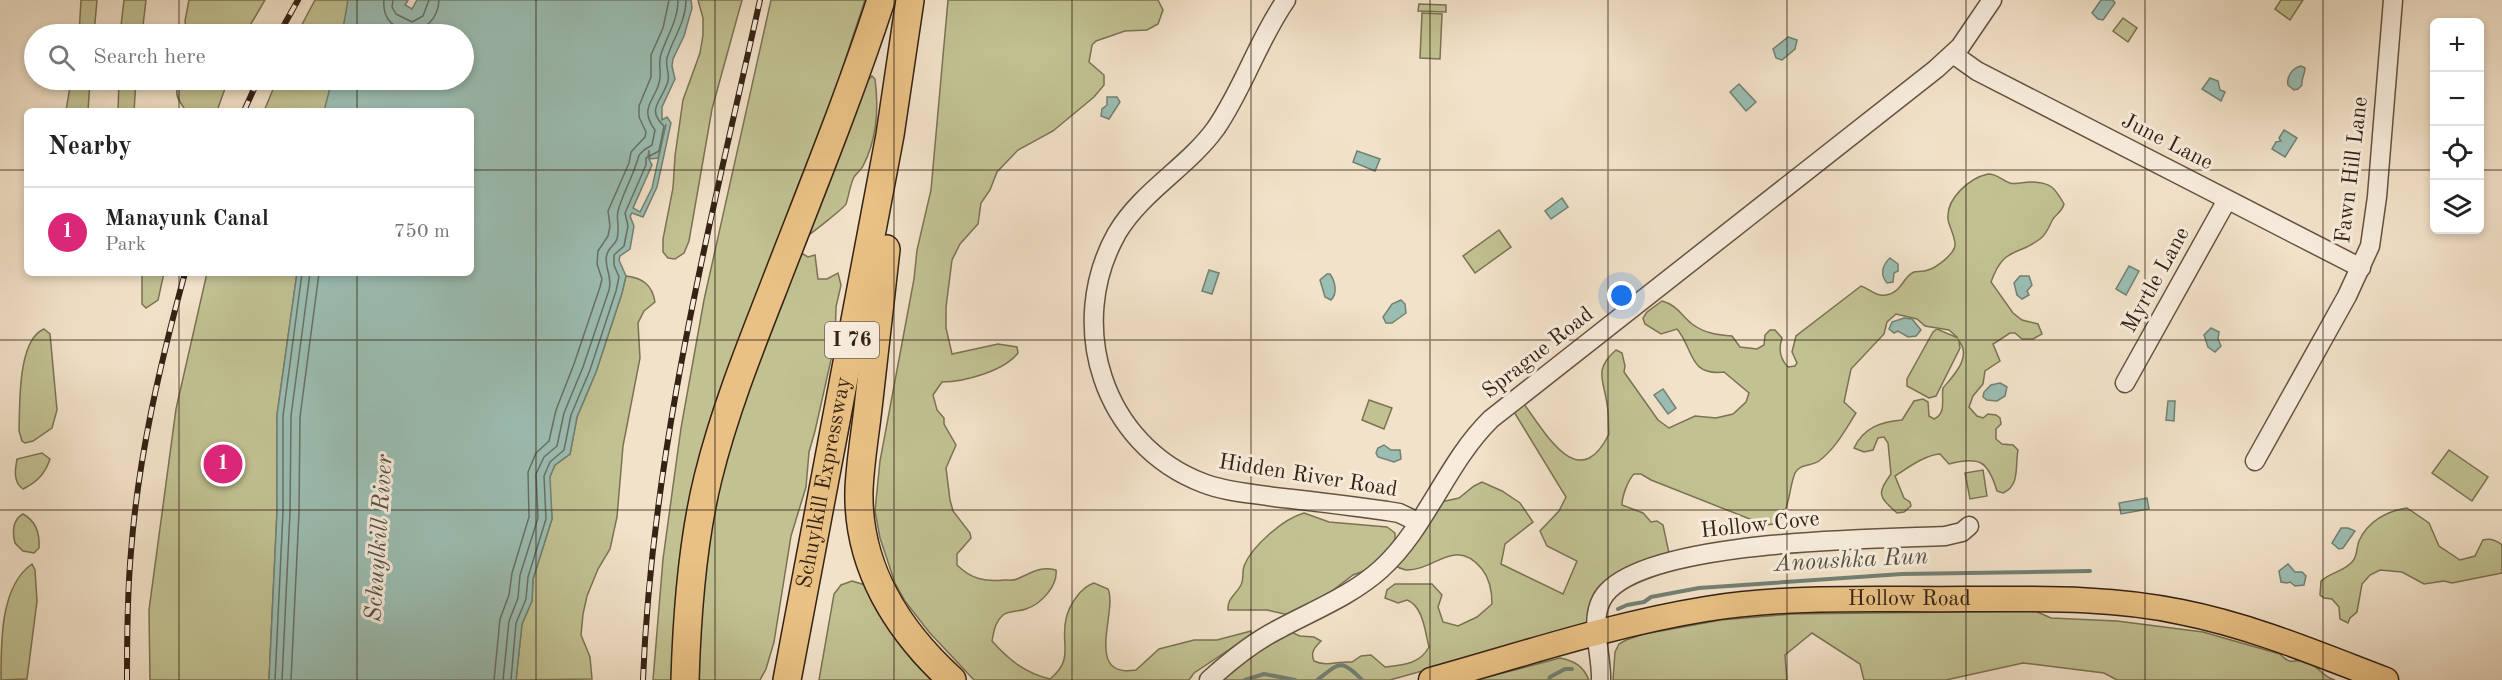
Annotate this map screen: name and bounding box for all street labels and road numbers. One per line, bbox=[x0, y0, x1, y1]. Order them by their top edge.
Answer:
street label: Fawn Hill Lane bbox=[2332, 95, 2372, 245]
street label: June Lane bbox=[2118, 110, 2216, 174]
street label: Myrtle Lane bbox=[2118, 224, 2194, 336]
street label: Sprague Road bbox=[1478, 303, 1598, 403]
road number: I 76 bbox=[825, 322, 879, 358]
street label: Schuylkill Expressway bbox=[794, 375, 855, 590]
street label: Hidden River Road bbox=[1217, 451, 1399, 501]
street label: Hollow Cove bbox=[1699, 508, 1821, 542]
street label: Hollow Road bbox=[1848, 588, 1971, 610]

